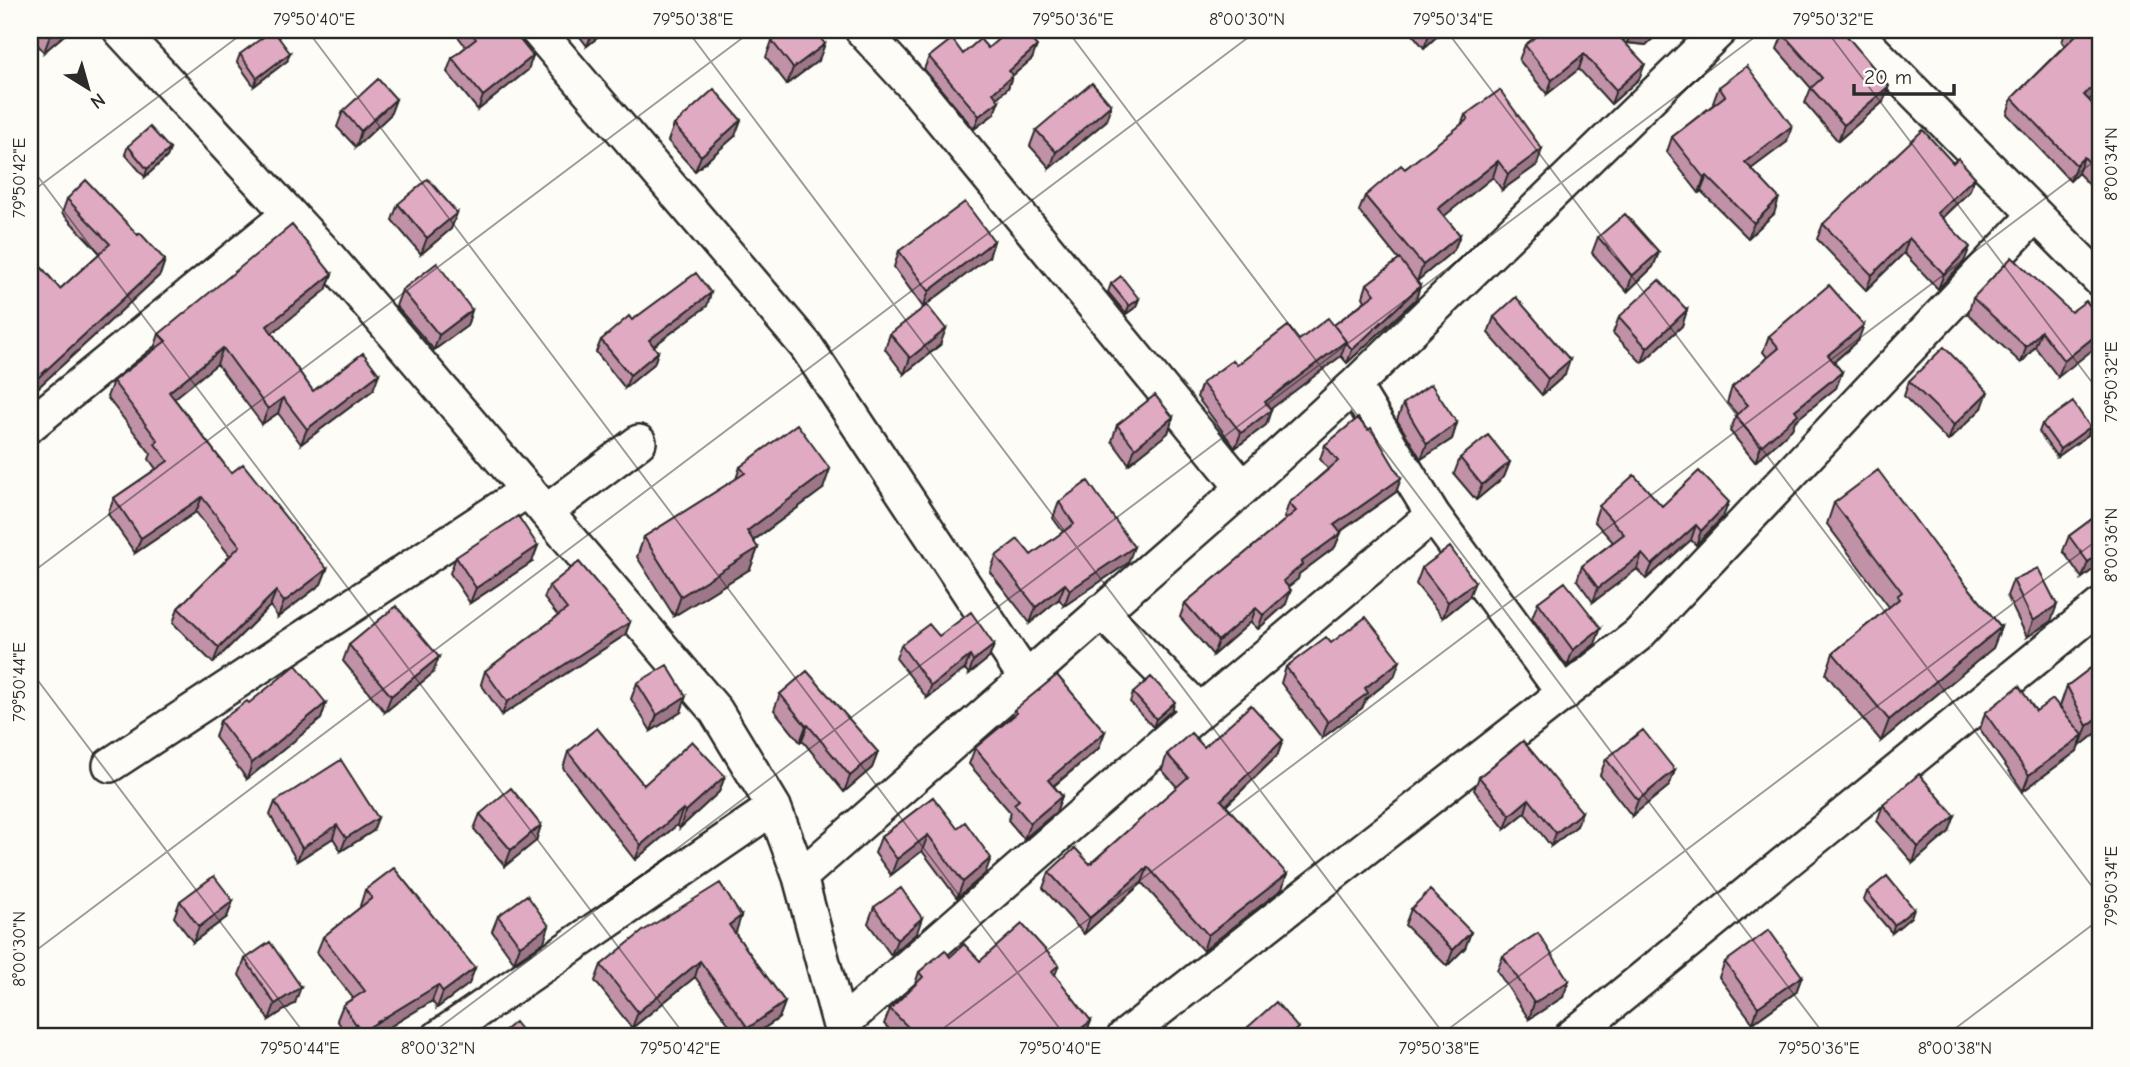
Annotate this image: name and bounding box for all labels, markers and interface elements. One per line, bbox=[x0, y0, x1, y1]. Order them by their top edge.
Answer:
text: 79°50'40"E bbox=[273, 9, 355, 30]
text: 79°50'38"E bbox=[653, 9, 734, 30]
text: 79°50'36"E bbox=[1032, 9, 1114, 30]
text: 8°00'30"N bbox=[1209, 9, 1285, 30]
text: 79°50'34"E bbox=[1413, 9, 1493, 30]
text: 79°50'32"E bbox=[1792, 9, 1874, 30]
north arrow bbox=[52, 52, 122, 122]
scale bar bbox=[1854, 52, 1953, 96]
text: 20 m bbox=[1864, 65, 1912, 89]
text: N bbox=[86, 88, 109, 113]
text: 8°00'34"N bbox=[2101, 127, 2122, 201]
text: 79°50'42"E bbox=[9, 138, 30, 218]
text: 79°50'32"E bbox=[2101, 341, 2122, 423]
text: 8°00'36"N bbox=[2101, 508, 2122, 582]
text: 79°50'44"E bbox=[9, 642, 30, 722]
text: 79°50'34"E bbox=[2101, 846, 2122, 926]
text: 8°00'30"N bbox=[9, 911, 30, 987]
text: 79°50'44"E bbox=[260, 1038, 340, 1059]
text: 8°00'32"N bbox=[401, 1038, 475, 1059]
text: 79°50'42"E bbox=[640, 1038, 720, 1059]
text: 79°50'40"E bbox=[1019, 1038, 1101, 1059]
text: 79°50'38"E bbox=[1399, 1038, 1480, 1059]
text: 79°50'36"E bbox=[1778, 1038, 1860, 1059]
text: 8°00'38"N bbox=[1918, 1038, 1992, 1059]

